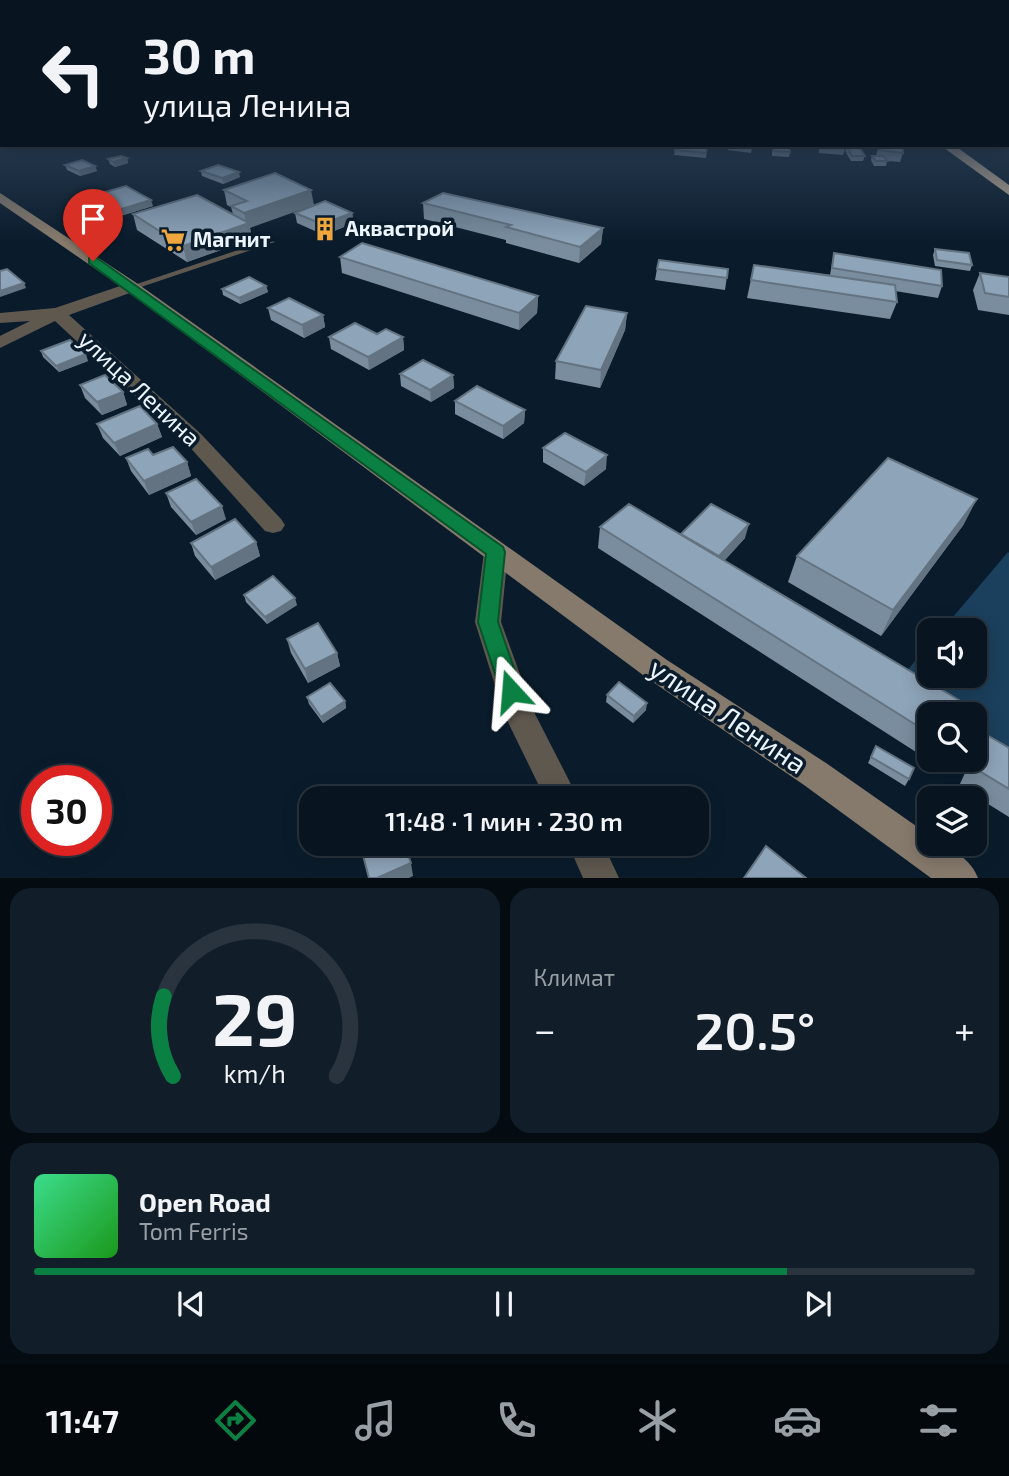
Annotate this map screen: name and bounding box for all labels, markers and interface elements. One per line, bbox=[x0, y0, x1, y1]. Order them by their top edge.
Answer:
text: 30 m bbox=[143, 25, 255, 84]
icon: left bbox=[28, 28, 119, 119]
text: улица Ленина bbox=[143, 85, 351, 123]
pin bbox=[63, 189, 123, 261]
icon: arrive bbox=[74, 200, 112, 238]
building icon: Аквастрой bbox=[311, 215, 339, 243]
place label: Аквастрой bbox=[345, 215, 454, 240]
supermarket icon: Магнит bbox=[159, 226, 187, 254]
place label: Магнит bbox=[193, 226, 271, 251]
street label: улица Ленина bbox=[72, 324, 207, 453]
map controls bbox=[917, 618, 987, 856]
button: sound bbox=[917, 618, 987, 688]
street label: улица Ленина bbox=[643, 650, 814, 780]
position arrow bbox=[474, 654, 548, 728]
button: search bbox=[917, 702, 987, 772]
speed limit sign: 30 bbox=[21, 765, 112, 856]
button: layers bbox=[917, 786, 987, 856]
text: 11:48 · 1 мин · 230 m bbox=[385, 805, 623, 836]
text: Климат bbox=[534, 963, 615, 991]
text: 29 bbox=[212, 974, 297, 1062]
text: 20.5° bbox=[694, 998, 815, 1060]
text: − bbox=[534, 1006, 556, 1052]
text: + bbox=[954, 1006, 975, 1052]
text: km/h bbox=[224, 1058, 286, 1088]
text: Open Road bbox=[139, 1186, 271, 1217]
text: Tom Ferris bbox=[139, 1217, 248, 1245]
icon: previous bbox=[172, 1285, 210, 1323]
icon: pause bbox=[485, 1285, 523, 1323]
icon: next bbox=[799, 1285, 837, 1323]
icon: directions bbox=[211, 1396, 260, 1445]
icon: music bbox=[351, 1396, 400, 1445]
icon: phone bbox=[492, 1396, 541, 1445]
icon: climate bbox=[633, 1396, 682, 1445]
icon: car bbox=[773, 1396, 822, 1445]
icon: filters bbox=[914, 1396, 963, 1445]
text: 11:47 bbox=[46, 1401, 119, 1439]

